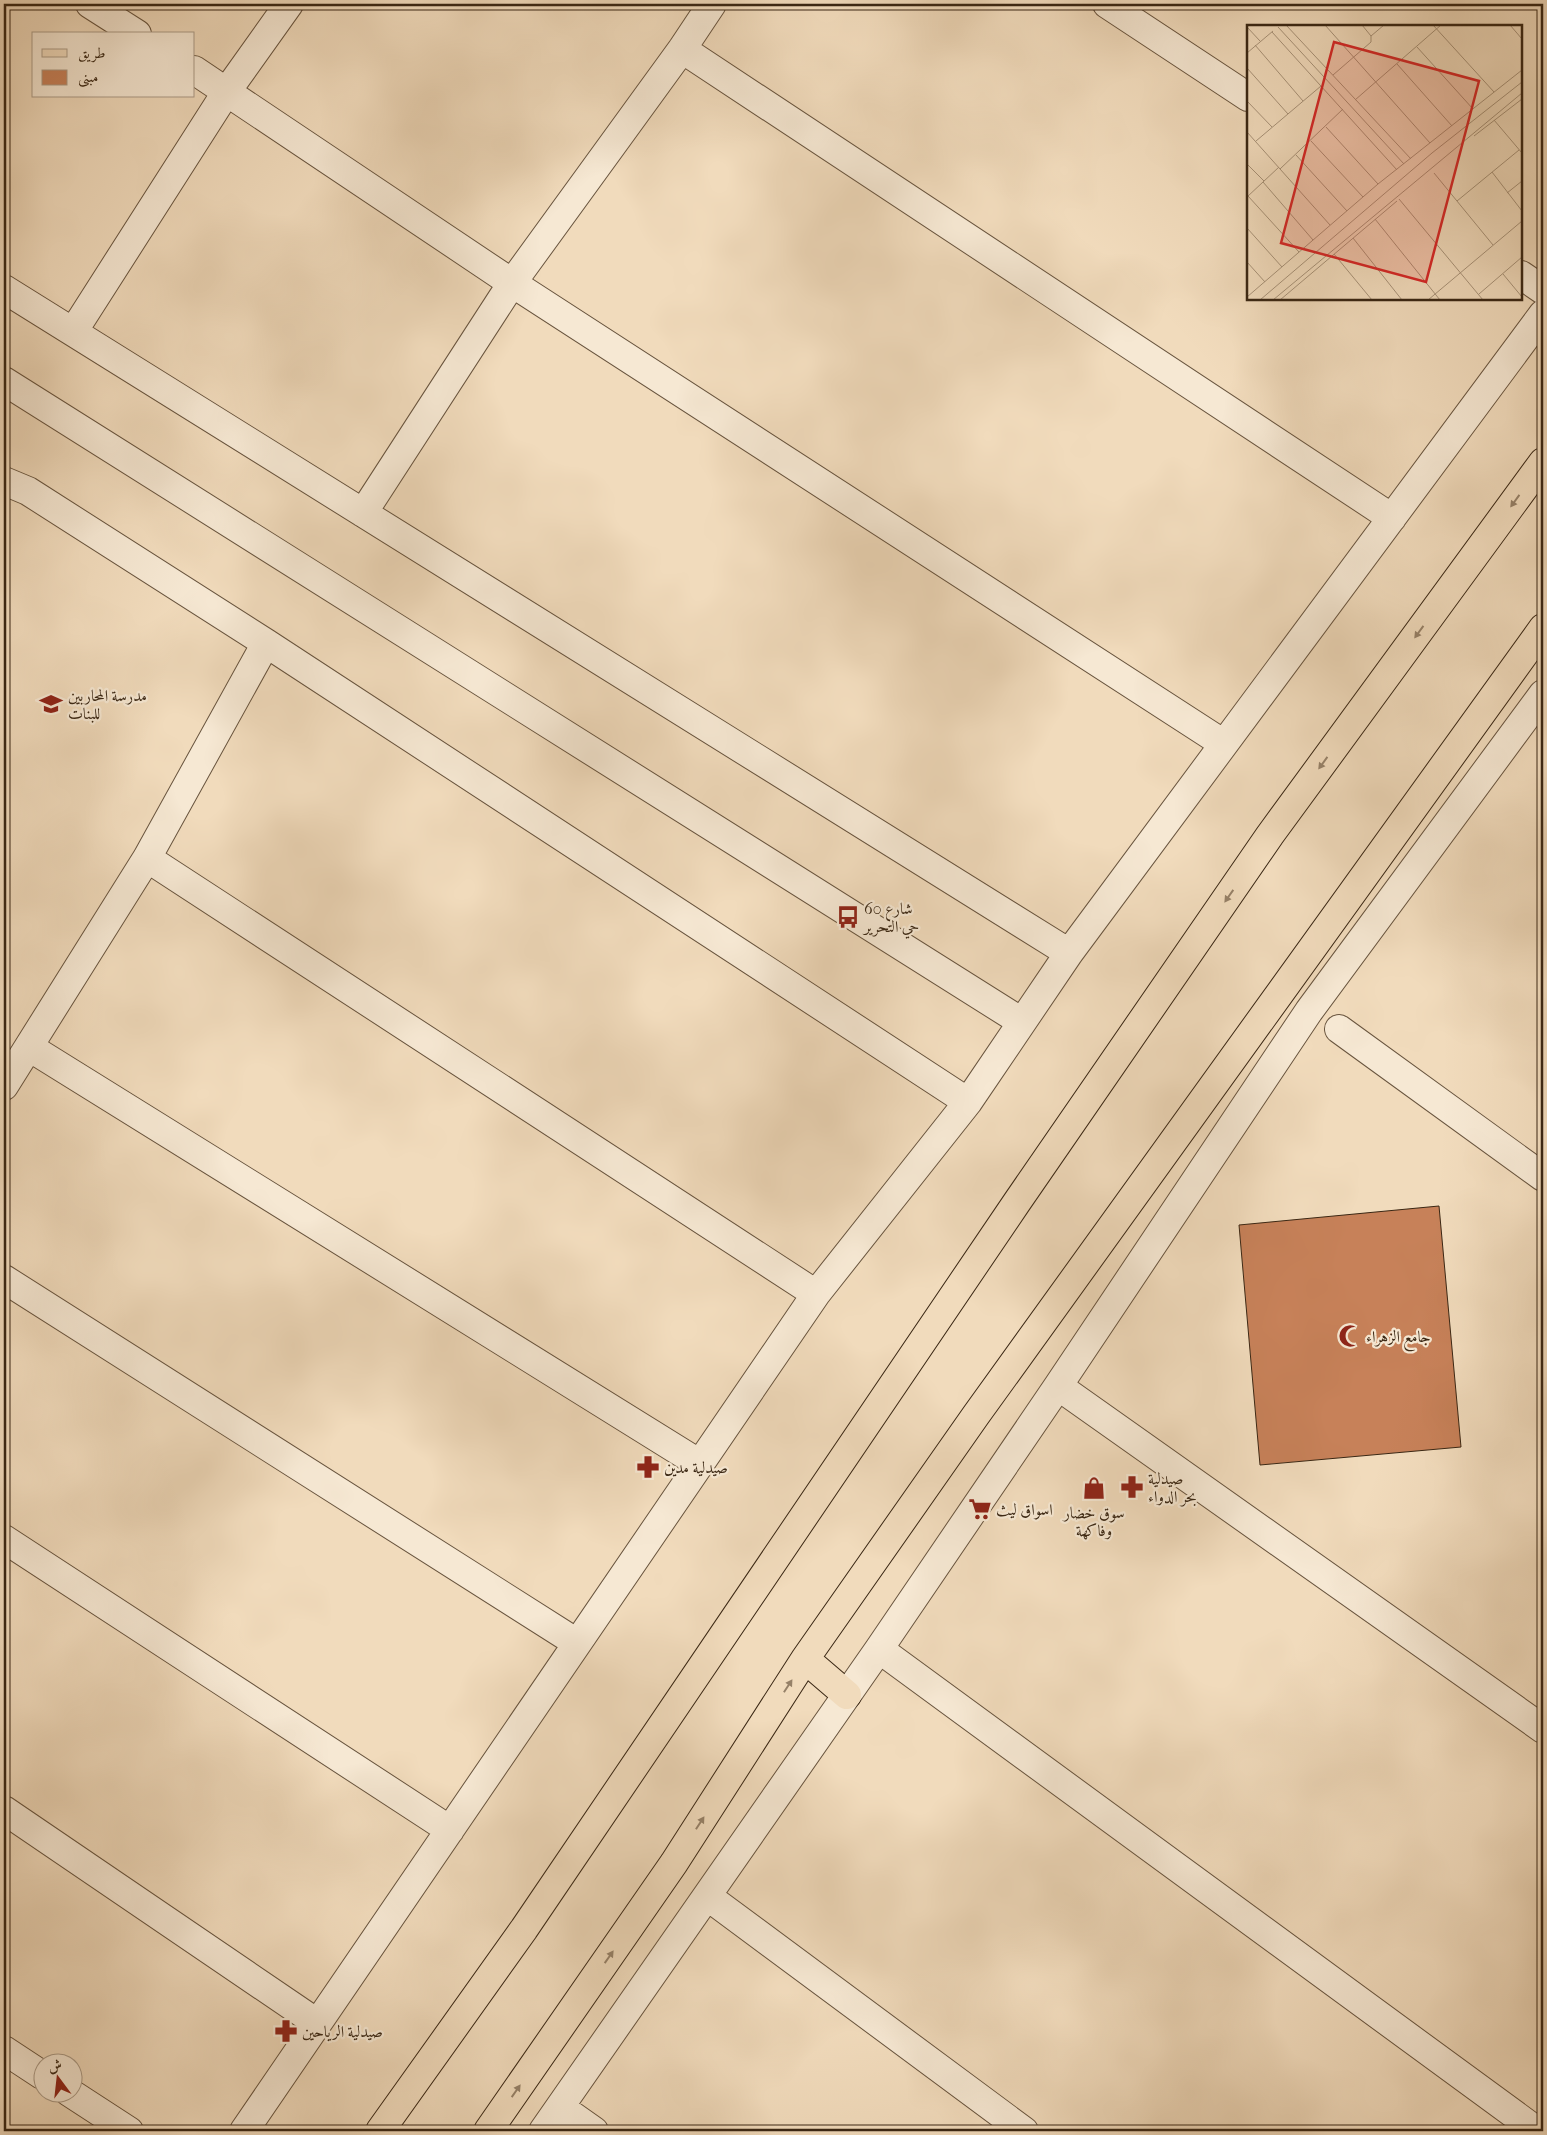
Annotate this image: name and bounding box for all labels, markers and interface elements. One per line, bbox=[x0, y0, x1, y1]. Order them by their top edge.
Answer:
inset map bbox=[1247, 25, 1522, 300]
legend bbox=[32, 32, 195, 98]
text: طريق bbox=[78, 44, 105, 63]
text: مبنى bbox=[78, 68, 98, 88]
one-way arrow bbox=[1509, 494, 1520, 507]
one-way arrow bbox=[1414, 625, 1424, 639]
place label: مدرسة المحاربين للبنات bbox=[68, 686, 147, 723]
school or university icon: مدرسة المحاربين للبنات bbox=[38, 691, 64, 717]
one-way arrow bbox=[1318, 756, 1328, 770]
one-way arrow bbox=[1224, 889, 1234, 903]
place label: شارع 60 حي التحرير bbox=[862, 899, 919, 939]
bus stop icon: شارع 60 حي التحرير bbox=[835, 904, 861, 930]
mosque icon: جامع الزهراء bbox=[1337, 1323, 1363, 1349]
place label: جامع الزهراء bbox=[1366, 1327, 1431, 1352]
pharmacy icon: صيدلية مدين bbox=[635, 1454, 661, 1480]
place label: صيدلية مدين bbox=[664, 1458, 728, 1477]
place label: صيدلية بحر الدواء bbox=[1148, 1469, 1197, 1507]
pharmacy icon: صيدلية بحر الدواء bbox=[1119, 1474, 1145, 1500]
shop icon: سوق خضار وفاكهة bbox=[1081, 1475, 1107, 1501]
supermarket icon: اسواق ليث bbox=[967, 1496, 993, 1522]
place label: اسواق ليث bbox=[996, 1500, 1053, 1520]
place label: سوق خضار وفاكهة bbox=[1061, 1503, 1125, 1540]
one-way arrow bbox=[783, 1680, 793, 1693]
one-way arrow bbox=[695, 1816, 704, 1830]
one-way arrow bbox=[604, 1951, 613, 1964]
pharmacy icon: صيدلية الرياحين bbox=[273, 2018, 299, 2044]
place label: صيدلية الرياحين bbox=[302, 2022, 383, 2042]
north arrow bbox=[32, 2052, 82, 2102]
text: ش bbox=[46, 2056, 64, 2076]
one-way arrow bbox=[511, 2084, 521, 2098]

